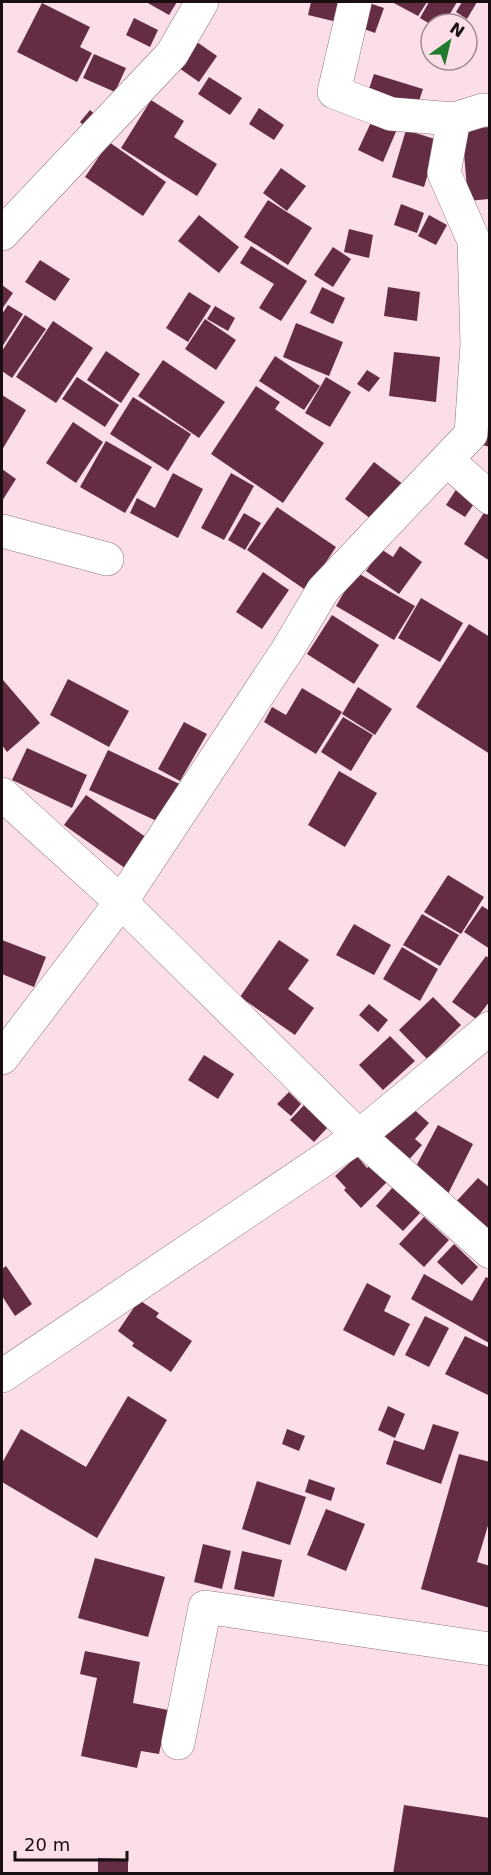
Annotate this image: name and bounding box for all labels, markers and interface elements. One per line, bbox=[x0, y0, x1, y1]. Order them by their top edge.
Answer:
north arrow bbox=[419, 12, 479, 72]
text: N bbox=[446, 18, 468, 42]
scale bar bbox=[15, 1824, 128, 1862]
text: 20 m bbox=[24, 1834, 70, 1855]

